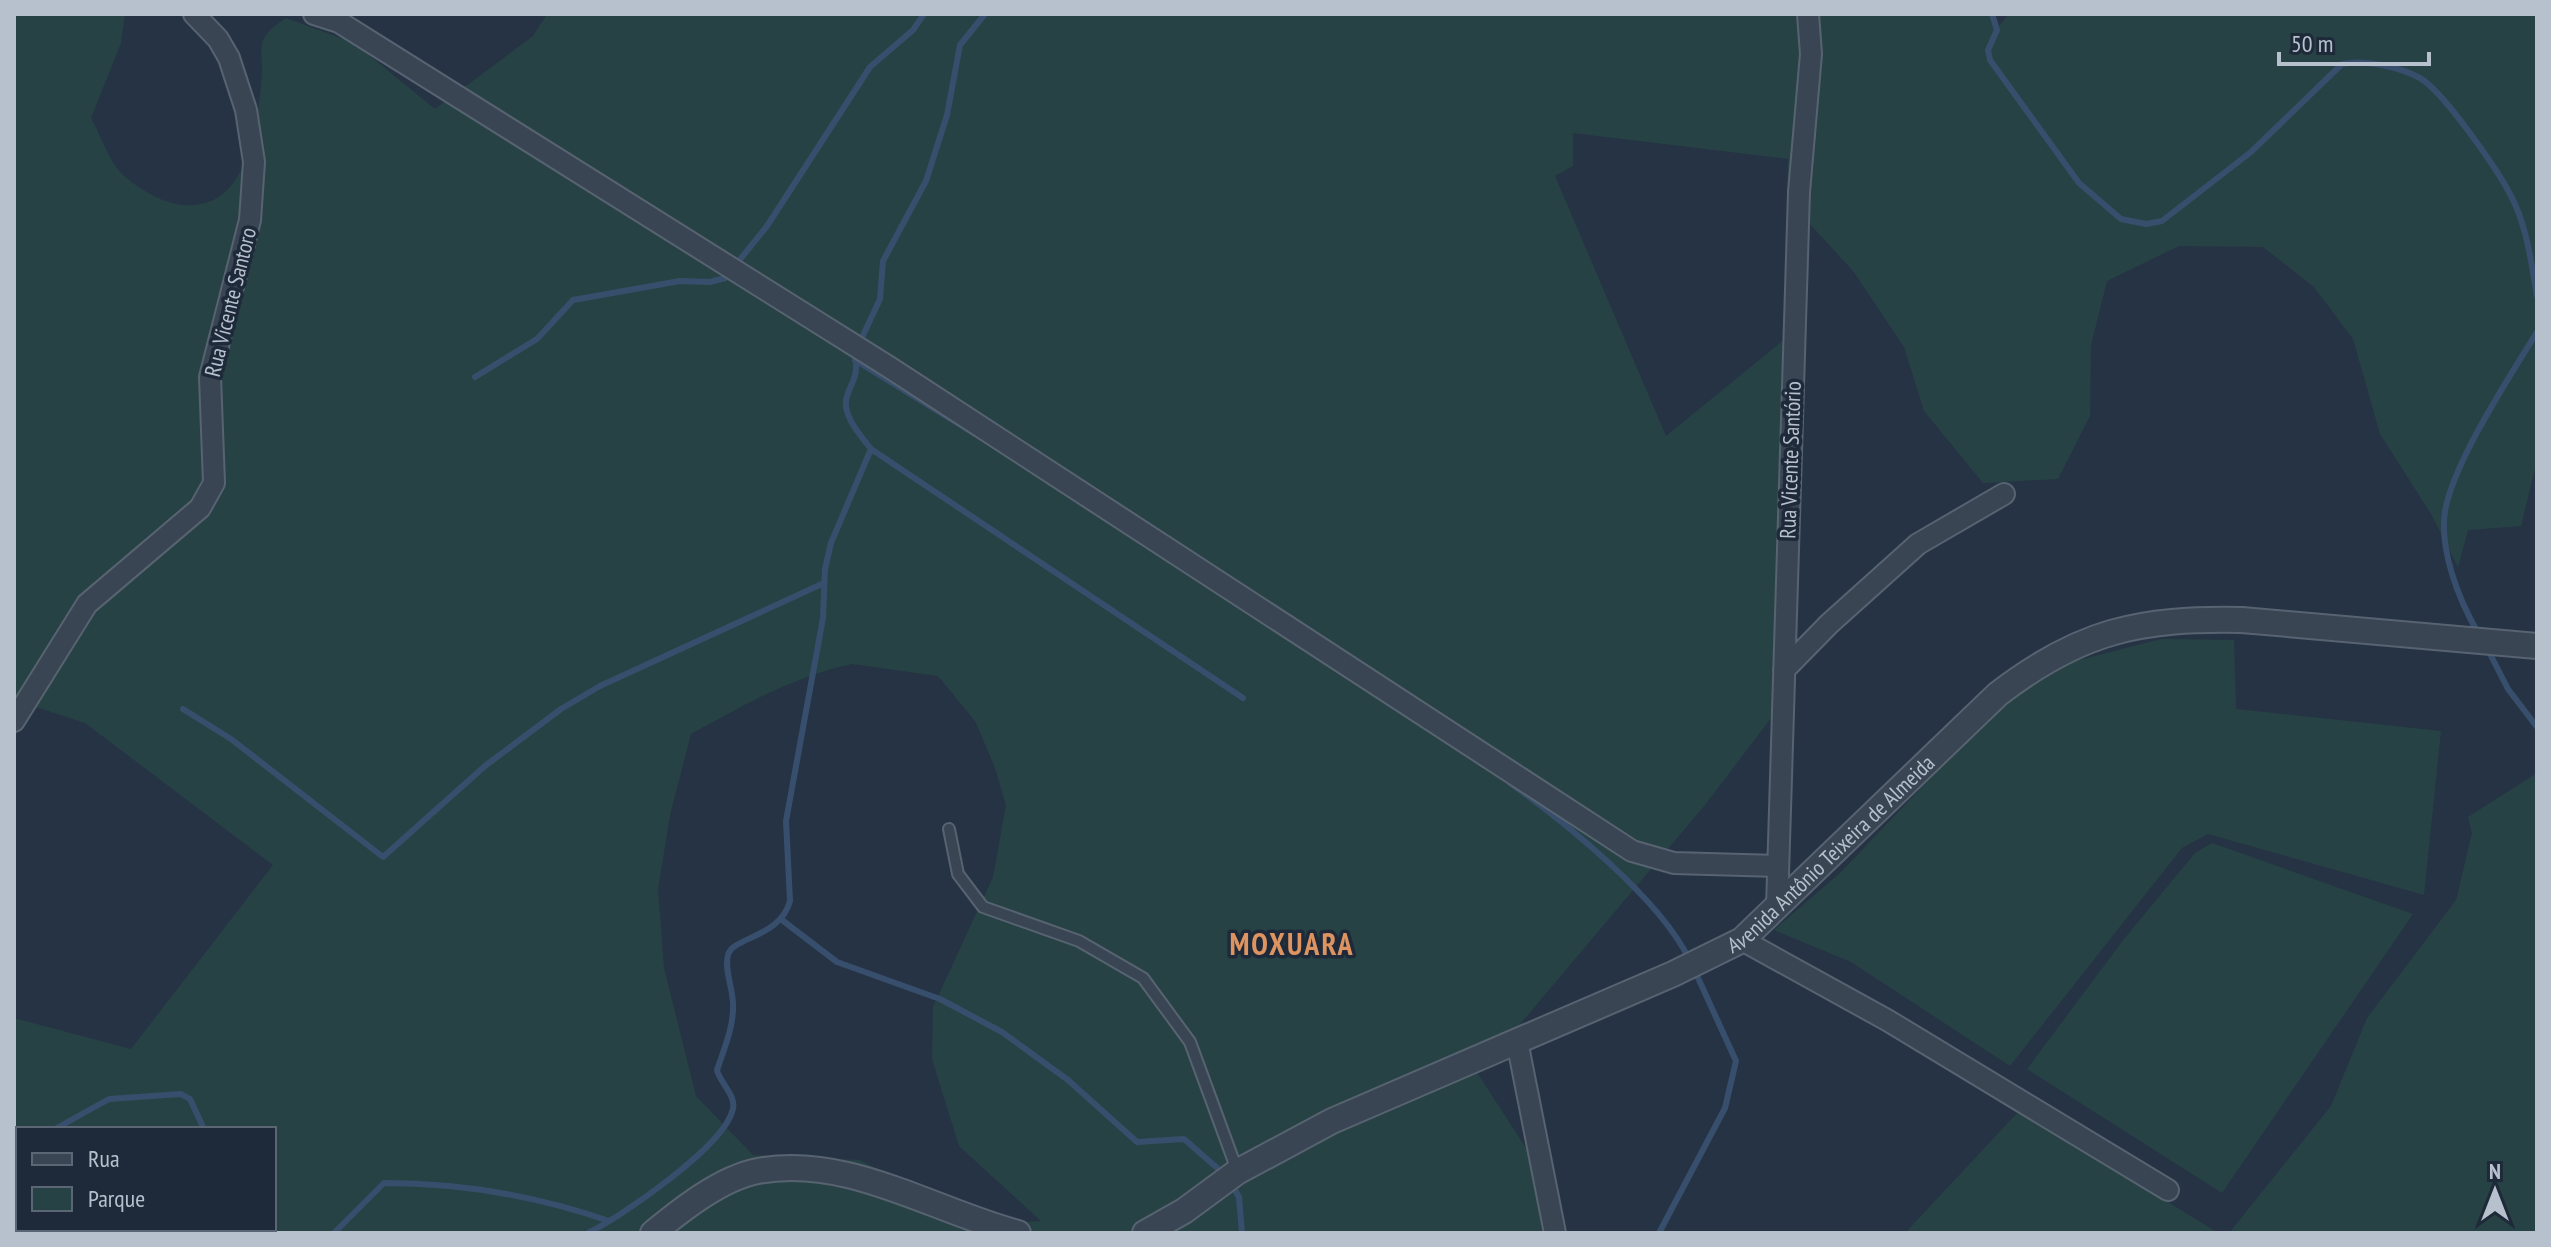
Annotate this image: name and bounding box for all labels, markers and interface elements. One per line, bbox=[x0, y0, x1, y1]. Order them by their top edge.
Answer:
scale bar bbox=[2279, 16, 2429, 66]
text: 50 m bbox=[2291, 28, 2333, 59]
street label: Rua Vicente Santoro bbox=[198, 225, 262, 379]
street label: Rua Vicente Santório bbox=[1773, 381, 1807, 539]
street label: Avenida Antônio Teixeira de Almeida bbox=[1723, 749, 1940, 959]
district label: MOXUARA bbox=[1229, 924, 1355, 963]
legend bbox=[16, 1127, 276, 1231]
text: Rua bbox=[88, 1143, 120, 1174]
north arrow bbox=[2455, 1151, 2535, 1231]
text: N bbox=[2489, 1157, 2501, 1185]
text: Parque bbox=[88, 1183, 145, 1214]

